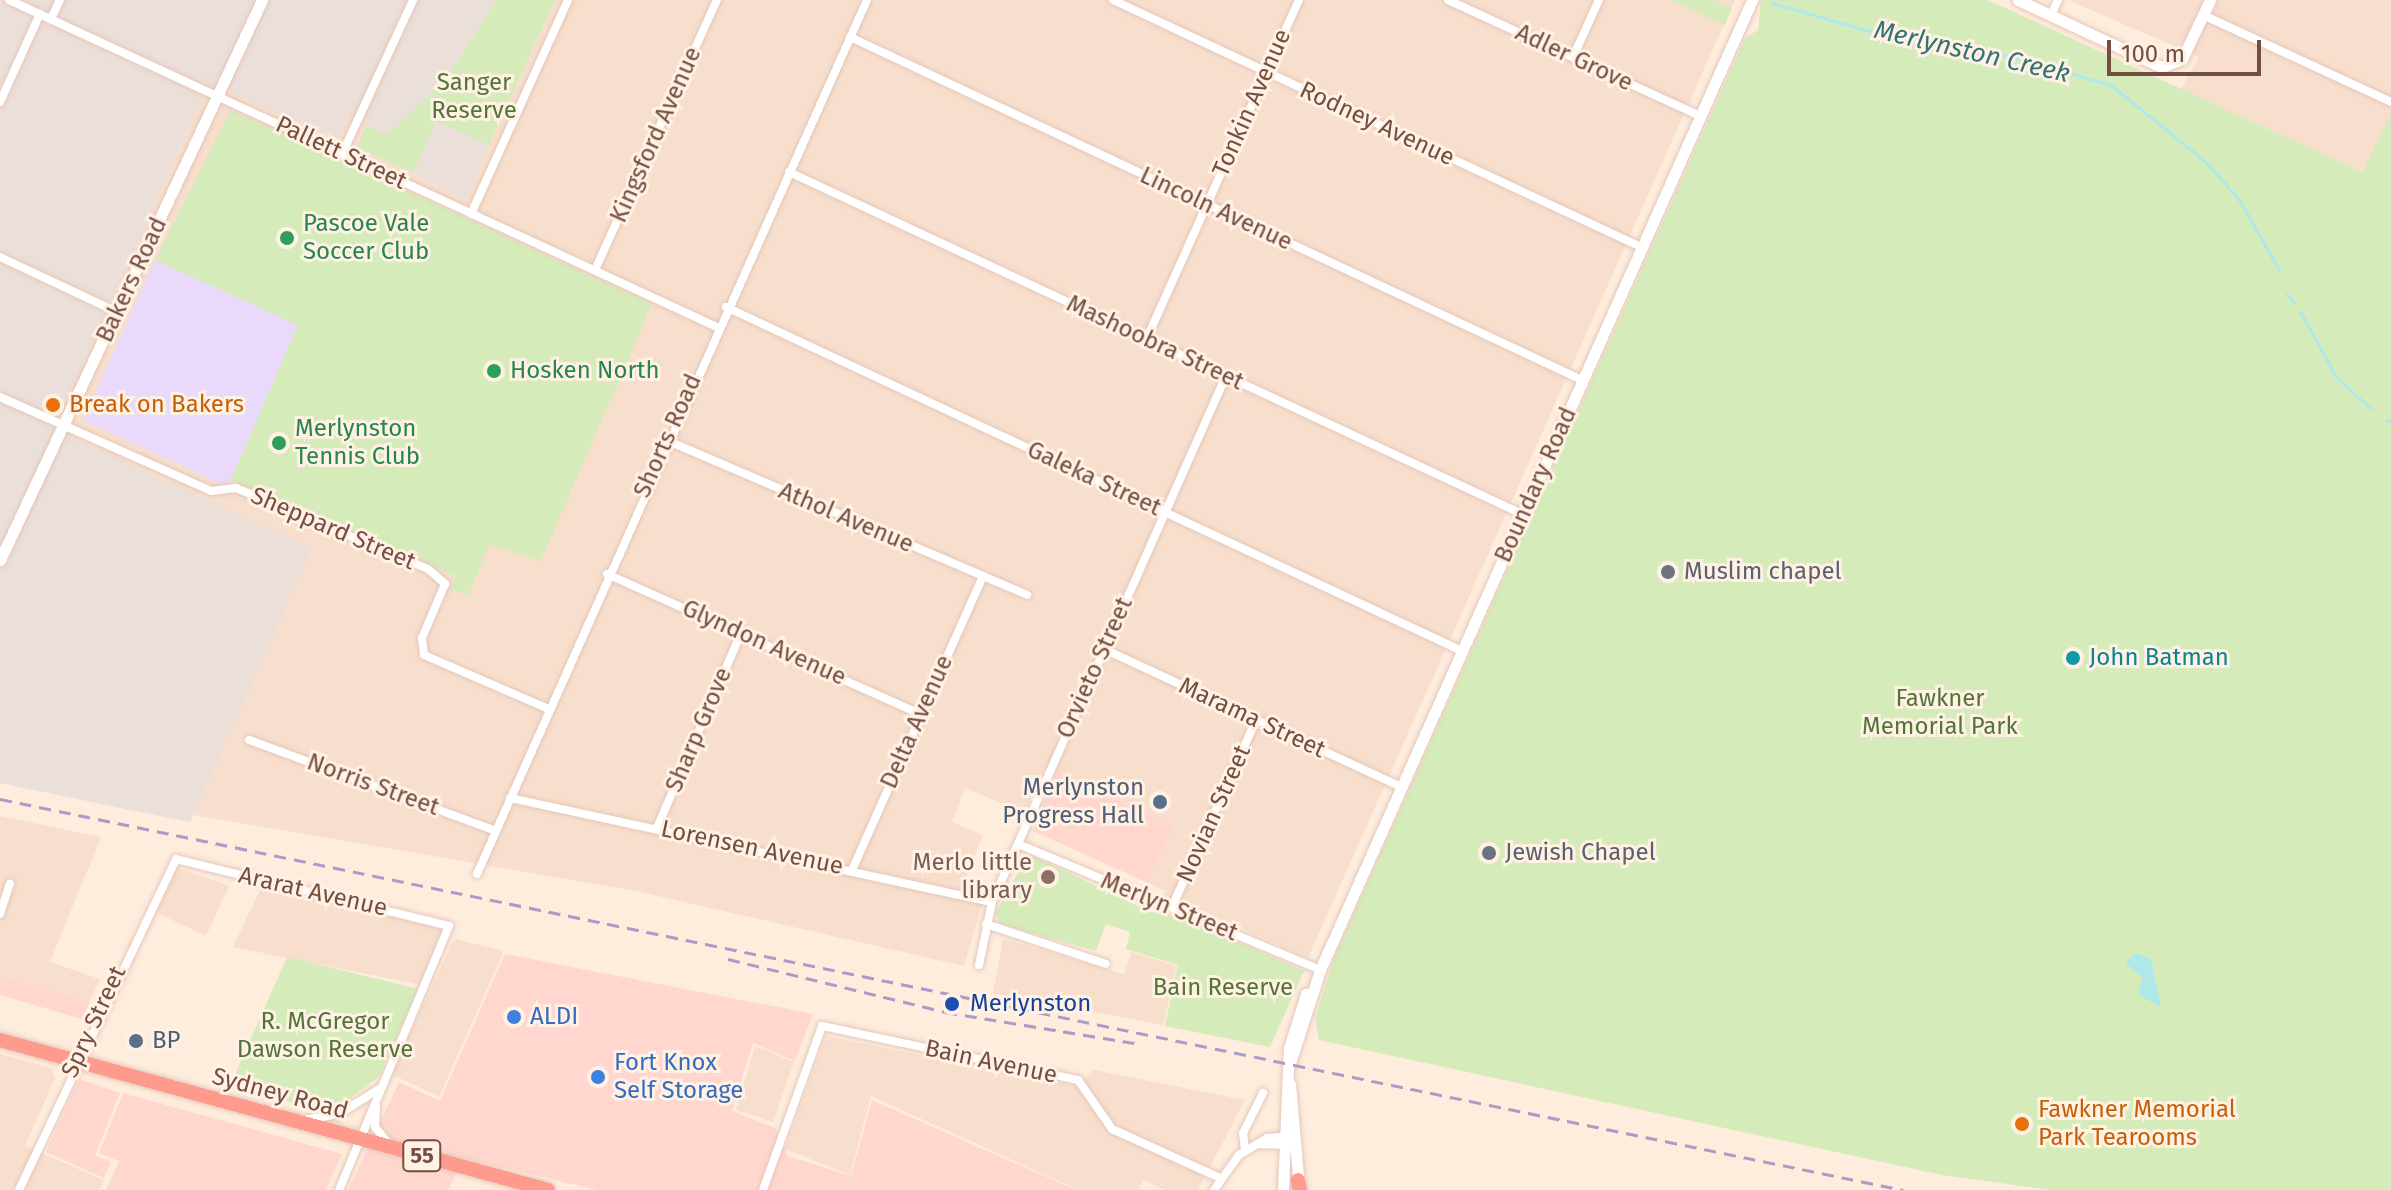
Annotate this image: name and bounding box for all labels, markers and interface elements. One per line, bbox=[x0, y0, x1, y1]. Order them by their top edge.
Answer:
water label: Merlynston Creek bbox=[1871, 14, 2073, 90]
street label: Adler Grove bbox=[1511, 18, 1637, 98]
scale bar bbox=[2111, 24, 2265, 74]
street label: Tonkin Avenue bbox=[1207, 25, 1297, 181]
text: 100 m bbox=[2121, 40, 2185, 68]
street label: Kingsford Avenue bbox=[604, 43, 708, 227]
park label: Sanger Reserve bbox=[431, 69, 517, 125]
street label: Rodney Avenue bbox=[1295, 76, 1459, 172]
street label: Pallett Street bbox=[271, 110, 411, 196]
street label: Lincoln Avenue bbox=[1135, 161, 1297, 257]
place label: Pascoe Vale Soccer Club bbox=[303, 210, 429, 266]
street label: Bakers Road bbox=[91, 213, 173, 347]
marker: Pascoe Vale Soccer Club bbox=[278, 229, 296, 247]
street label: Mashoobra Street bbox=[1062, 289, 1248, 397]
place label: Hosken North bbox=[510, 357, 660, 385]
marker: Hosken North bbox=[485, 362, 503, 380]
street label: Shorts Road bbox=[628, 370, 708, 502]
place label: Break on Bakers bbox=[69, 391, 244, 419]
marker: Break on Bakers bbox=[44, 396, 62, 414]
street label: Boundary Road bbox=[1489, 403, 1583, 567]
place label: Merlynston Tennis Club bbox=[295, 415, 420, 471]
marker: Merlynston Tennis Club bbox=[270, 434, 288, 452]
street label: Galeka Street bbox=[1022, 435, 1166, 523]
street label: Athol Avenue bbox=[774, 477, 918, 559]
street label: Sheppard Street bbox=[246, 481, 420, 577]
place label: Muslim chapel bbox=[1684, 558, 1842, 586]
marker: Muslim chapel bbox=[1659, 563, 1677, 581]
street label: Orvieto Street bbox=[1051, 593, 1139, 743]
street label: Glyndon Avenue bbox=[678, 594, 850, 692]
place label: John Batman bbox=[2089, 644, 2229, 672]
marker: John Batman bbox=[2064, 649, 2082, 667]
street label: Delta Avenue bbox=[875, 651, 959, 793]
street label: Sharp Grove bbox=[660, 663, 738, 797]
street label: Marama Street bbox=[1174, 671, 1330, 765]
park label: Fawkner Memorial Park bbox=[1862, 685, 2018, 741]
street label: Novian Street bbox=[1171, 741, 1257, 887]
street label: Norris Street bbox=[303, 748, 443, 822]
place label: Merlynston Progress Hall bbox=[1002, 774, 1144, 830]
marker: Merlynston Progress Hall bbox=[1151, 793, 1169, 811]
street label: Lorensen Avenue bbox=[658, 815, 846, 881]
place label: Jewish Chapel bbox=[1505, 839, 1656, 867]
marker: Jewish Chapel bbox=[1480, 844, 1498, 862]
place label: Merlo little library bbox=[913, 849, 1032, 905]
street label: Ararat Avenue bbox=[236, 861, 390, 923]
street label: Merlyn Street bbox=[1096, 866, 1242, 948]
marker: Merlo little library bbox=[1039, 868, 1057, 886]
street label: Spry Street bbox=[56, 962, 132, 1082]
park label: Bain Reserve bbox=[1153, 974, 1293, 1002]
place label: Merlynston bbox=[970, 990, 1091, 1018]
marker: Merlynston bbox=[941, 993, 963, 1015]
place label: ALDI bbox=[530, 1003, 578, 1031]
park label: R. McGregor Dawson Reserve bbox=[237, 1008, 413, 1064]
marker: ALDI bbox=[505, 1008, 523, 1026]
place label: BP bbox=[152, 1027, 181, 1055]
marker: BP bbox=[127, 1032, 145, 1050]
street label: Bain Avenue bbox=[922, 1034, 1060, 1090]
place label: Fort Knox Self Storage bbox=[614, 1049, 743, 1105]
street label: Sydney Road bbox=[209, 1062, 351, 1126]
marker: Fort Knox Self Storage bbox=[589, 1068, 607, 1086]
place label: Fawkner Memorial Park Tearooms bbox=[2038, 1096, 2236, 1152]
marker: Fawkner Memorial Park Tearooms bbox=[2013, 1115, 2031, 1133]
road number: 55 bbox=[402, 1138, 442, 1174]

